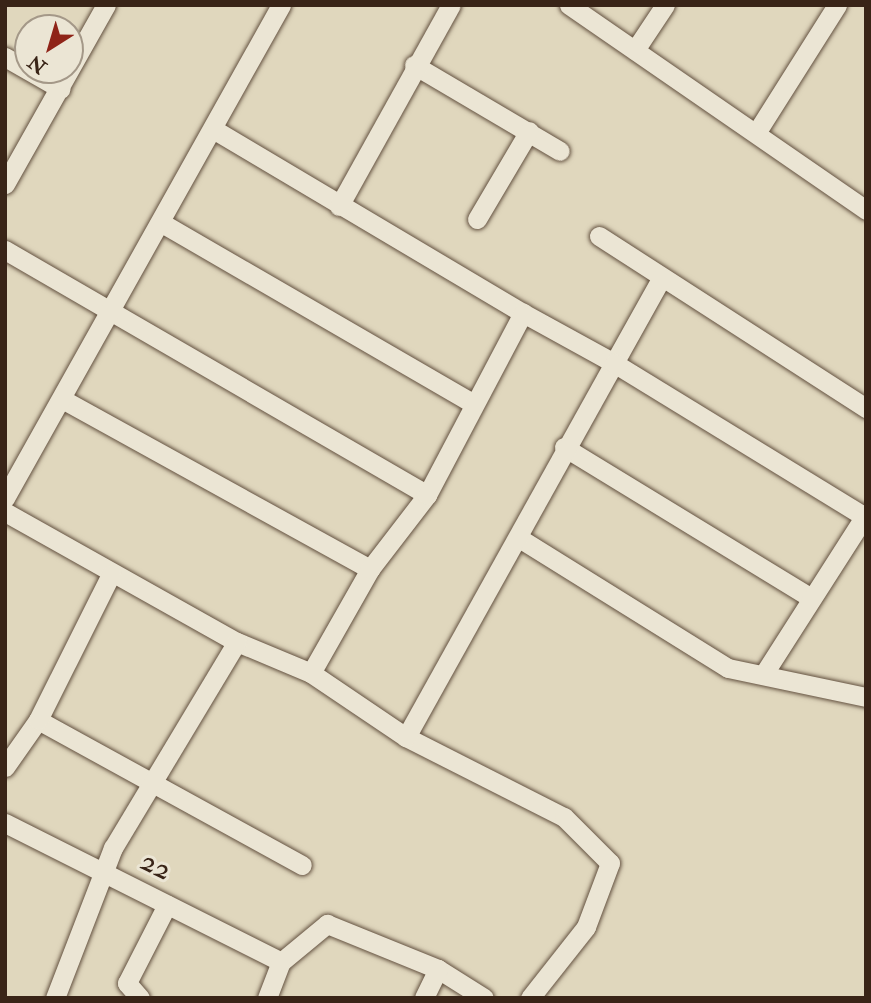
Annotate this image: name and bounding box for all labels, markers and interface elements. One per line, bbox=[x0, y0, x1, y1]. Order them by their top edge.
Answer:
north arrow bbox=[14, 14, 84, 84]
text: N bbox=[24, 49, 52, 79]
street label: 22 bbox=[134, 843, 178, 889]

